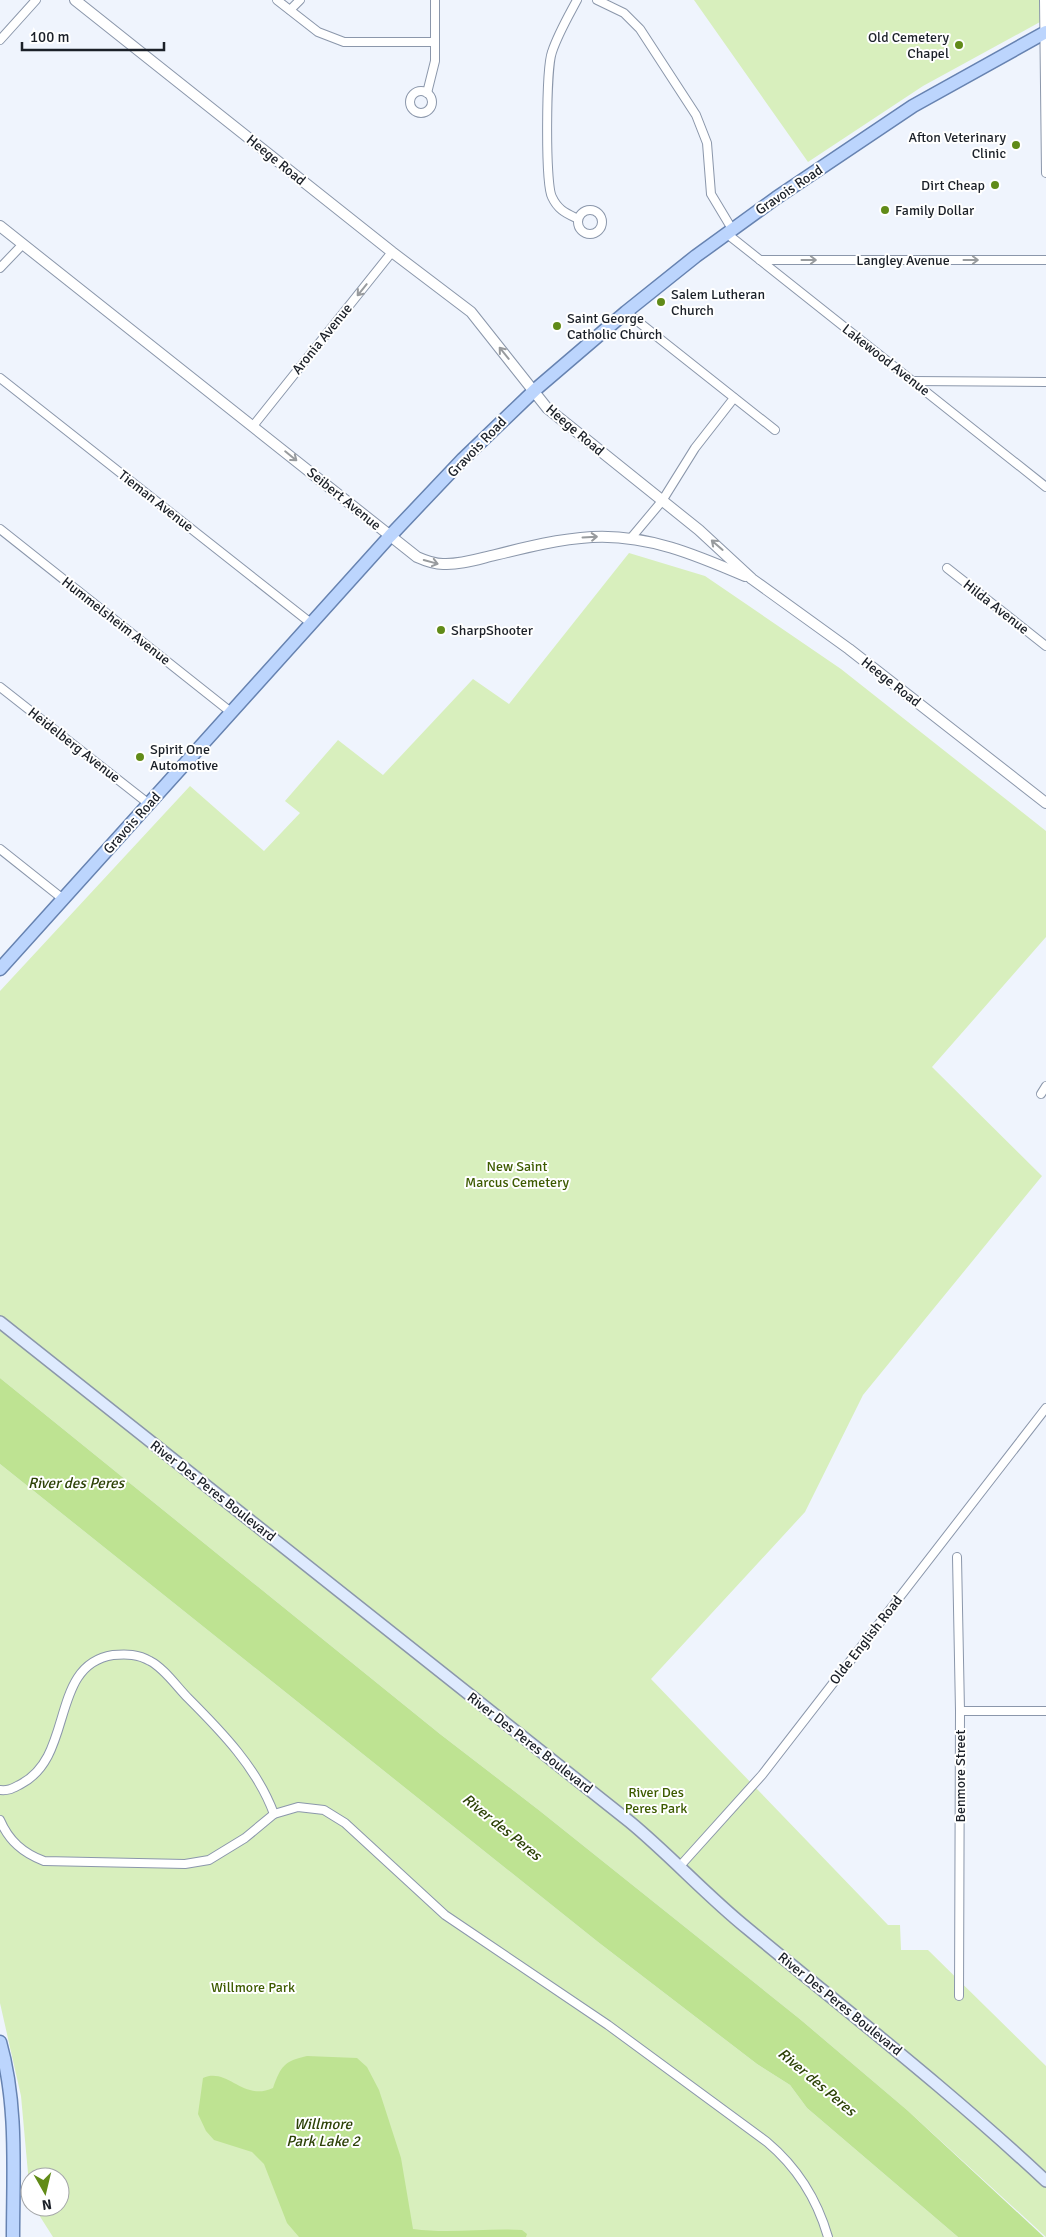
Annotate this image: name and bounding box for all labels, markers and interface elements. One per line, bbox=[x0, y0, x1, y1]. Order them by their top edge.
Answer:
scale bar bbox=[22, 20, 165, 52]
text: 100 m bbox=[30, 28, 70, 46]
place label: Old Cemetery Chapel bbox=[868, 29, 949, 62]
marker: Old Cemetery Chapel bbox=[953, 39, 965, 51]
place label: Afton Veterinary Clinic bbox=[909, 129, 1006, 162]
street label: Heege Road bbox=[243, 131, 309, 189]
marker: Afton Veterinary Clinic bbox=[1010, 139, 1022, 151]
street label: Gravois Road bbox=[752, 161, 826, 219]
place label: Dirt Cheap bbox=[921, 177, 985, 194]
marker: Dirt Cheap bbox=[989, 179, 1001, 191]
place label: Family Dollar bbox=[895, 202, 975, 219]
marker: Family Dollar bbox=[879, 204, 891, 216]
street label: Langley Avenue bbox=[856, 252, 950, 269]
one-way arrow bbox=[800, 255, 816, 265]
one-way arrow bbox=[962, 255, 979, 265]
one-way arrow bbox=[356, 283, 367, 296]
place label: Salem Lutheran Church bbox=[671, 286, 765, 319]
marker: Salem Lutheran Church bbox=[655, 296, 667, 308]
street label: Aronia Avenue bbox=[288, 300, 356, 378]
place label: Saint George Catholic Church bbox=[567, 310, 662, 343]
marker: Saint George Catholic Church bbox=[551, 320, 563, 332]
street label: Lakewood Avenue bbox=[839, 320, 933, 400]
one-way arrow bbox=[498, 346, 509, 359]
street label: Heege Road bbox=[542, 401, 608, 459]
street label: Gravois Road bbox=[444, 413, 510, 481]
one-way arrow bbox=[284, 451, 297, 462]
street label: Seibert Avenue bbox=[304, 464, 384, 534]
street label: Tieman Avenue bbox=[115, 466, 197, 536]
one-way arrow bbox=[582, 532, 598, 542]
one-way arrow bbox=[710, 540, 723, 551]
one-way arrow bbox=[423, 558, 439, 567]
street label: Hummelsheim Avenue bbox=[58, 573, 174, 669]
street label: Hilda Avenue bbox=[960, 576, 1032, 638]
place label: SharpShooter bbox=[451, 622, 534, 639]
marker: SharpShooter bbox=[435, 624, 447, 636]
street label: Heege Road bbox=[858, 653, 924, 711]
street label: Heidelberg Avenue bbox=[24, 704, 124, 786]
place label: Spirit One Automotive bbox=[150, 741, 218, 774]
marker: Spirit One Automotive bbox=[134, 751, 146, 763]
street label: Gravois Road bbox=[100, 789, 164, 857]
park label: New Saint Marcus Cemetery bbox=[465, 1158, 570, 1191]
street label: River Des Peres Boulevard bbox=[147, 1437, 279, 1545]
water label: River des Peres bbox=[28, 1474, 125, 1492]
street label: Olde English Road bbox=[826, 1592, 906, 1688]
street label: River Des Peres Boulevard bbox=[464, 1689, 596, 1797]
street label: Benmore Street bbox=[952, 1729, 969, 1823]
park label: River Des Peres Park bbox=[625, 1784, 687, 1817]
water label: River des Peres bbox=[459, 1790, 546, 1865]
street label: River Des Peres Boulevard bbox=[775, 1949, 905, 2059]
park label: Willmore Park bbox=[211, 1979, 295, 1996]
water label: River des Peres bbox=[774, 2044, 861, 2121]
water label: Willmore Park Lake 2 bbox=[286, 2115, 361, 2150]
north arrow bbox=[20, 2167, 70, 2217]
text: N bbox=[41, 2195, 53, 2213]

